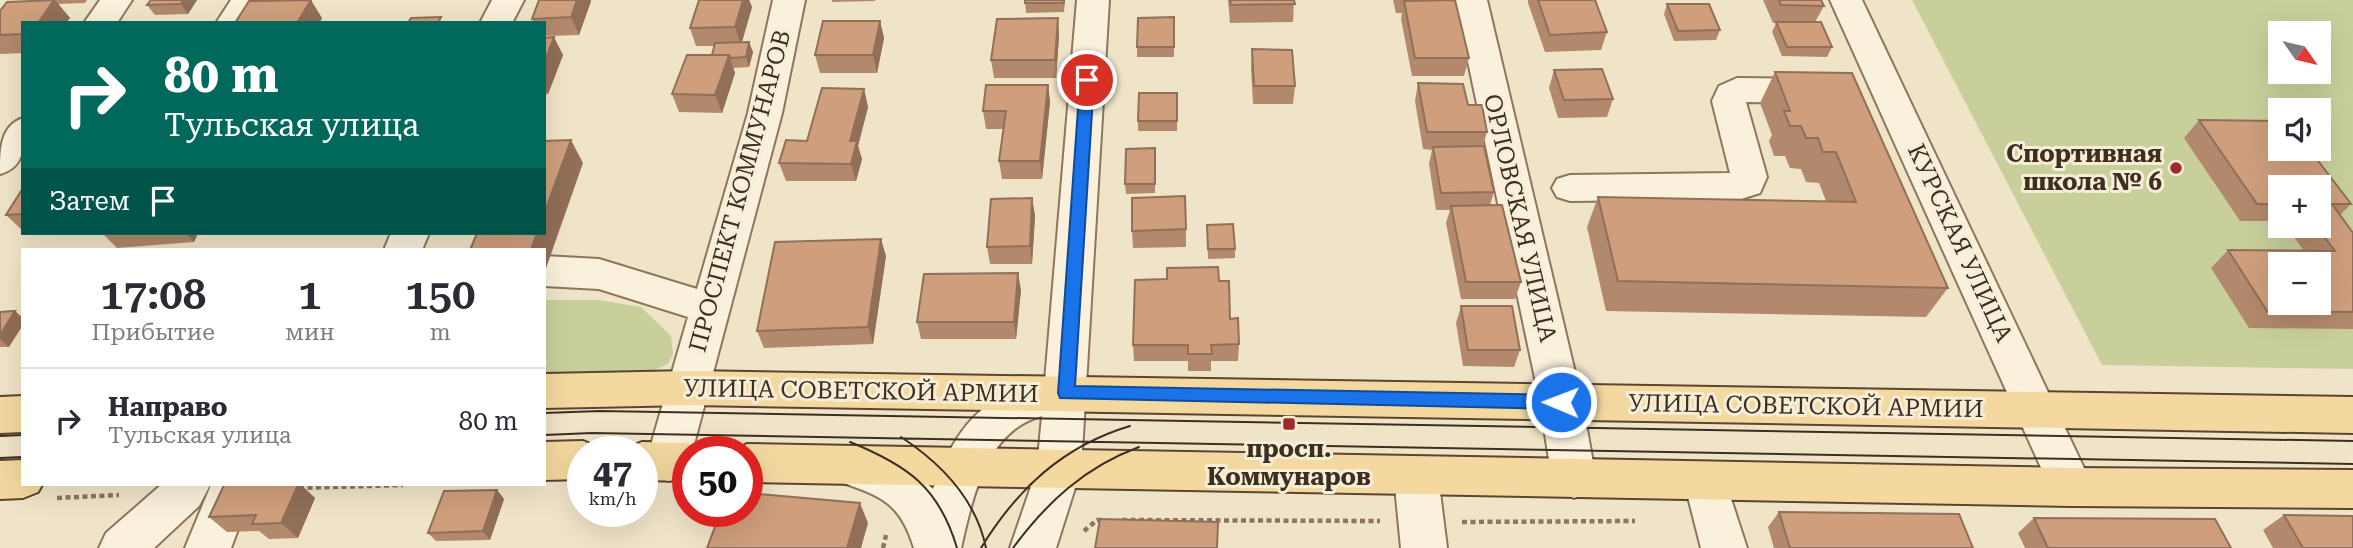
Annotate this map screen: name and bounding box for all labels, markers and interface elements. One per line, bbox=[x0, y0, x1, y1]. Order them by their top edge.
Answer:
north arrow bbox=[2268, 21, 2331, 84]
map controls bbox=[2268, 21, 2331, 315]
street label: ПРОСПЕКТ КОММУНАРОВ bbox=[684, 27, 796, 355]
text: 80 m bbox=[164, 47, 279, 104]
icon: right bbox=[49, 49, 140, 140]
pin bbox=[1057, 50, 1117, 110]
icon: arrive bbox=[1068, 61, 1106, 99]
street label: ОРЛОВСКАЯ УЛИЦА bbox=[1478, 91, 1562, 345]
button: sound bbox=[2268, 98, 2331, 161]
text: Тульская улица bbox=[164, 106, 419, 144]
street label: КУРСКАЯ УЛИЦА bbox=[1902, 139, 2018, 347]
place label: Спортивная школа № 6 bbox=[2006, 140, 2162, 196]
marker: Спортивная школа № 6 bbox=[2168, 160, 2184, 176]
button: + bbox=[2268, 175, 2331, 238]
icon: arrive bbox=[144, 182, 182, 220]
text: Затем bbox=[49, 186, 130, 216]
button: − bbox=[2268, 252, 2331, 315]
text: 17:08 bbox=[100, 270, 206, 319]
text: 1 bbox=[298, 270, 322, 319]
text: 150 bbox=[405, 270, 475, 319]
text: Прибытие bbox=[92, 319, 215, 346]
text: мин bbox=[285, 319, 334, 346]
text: m bbox=[430, 319, 451, 346]
position arrow bbox=[1524, 365, 1598, 439]
street label: УЛИЦА СОВЕТСКОЙ АРМИИ bbox=[683, 373, 1039, 408]
street label: УЛИЦА СОВЕТСКОЙ АРМИИ bbox=[1628, 388, 1984, 423]
text: Направо bbox=[108, 392, 228, 422]
icon: right bbox=[49, 402, 87, 440]
text: 80 m bbox=[459, 406, 518, 436]
marker: просп. Коммунаров bbox=[1281, 416, 1297, 432]
text: Тульская улица bbox=[108, 422, 292, 449]
place label: просп. Коммунаров bbox=[1207, 435, 1371, 491]
speed limit sign: 50 bbox=[672, 436, 763, 527]
text: 47 bbox=[593, 452, 632, 493]
text: km/h bbox=[588, 488, 637, 509]

